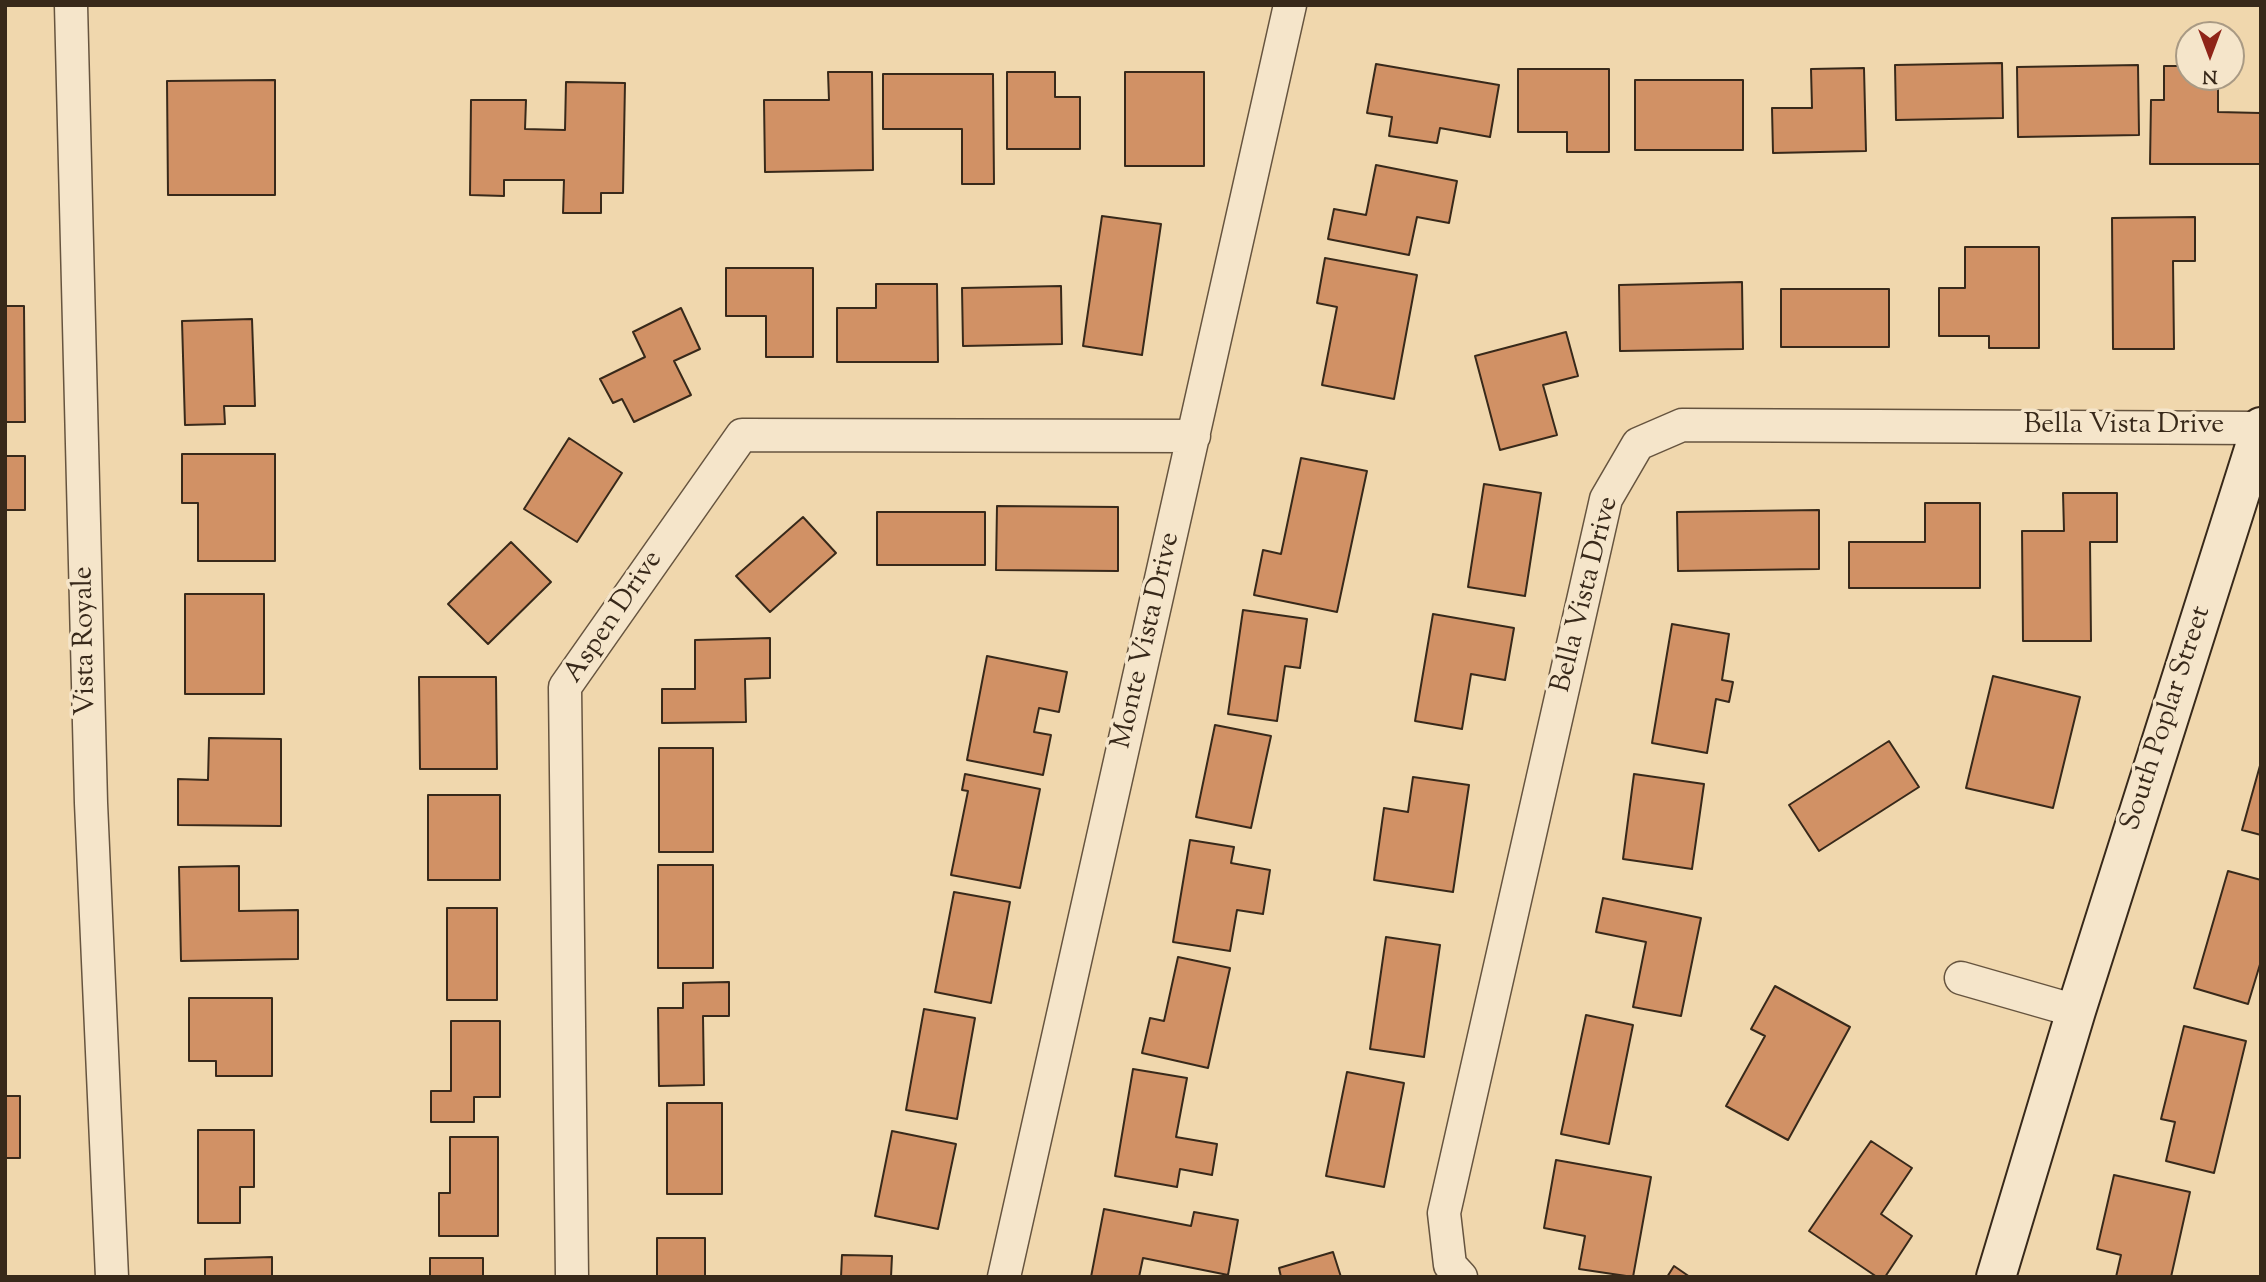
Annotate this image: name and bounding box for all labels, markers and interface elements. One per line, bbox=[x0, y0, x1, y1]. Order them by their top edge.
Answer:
north arrow bbox=[2175, 21, 2245, 91]
text: N bbox=[2202, 62, 2218, 89]
street label: Bella Vista Drive bbox=[2024, 410, 2224, 444]
street label: Bella Vista Drive bbox=[1546, 494, 1628, 696]
street label: Monte Vista Drive bbox=[1107, 529, 1189, 753]
street label: Aspen Drive bbox=[559, 546, 671, 690]
street label: Vista Royale bbox=[69, 566, 105, 716]
street label: South Poplar Street bbox=[2116, 602, 2220, 836]

